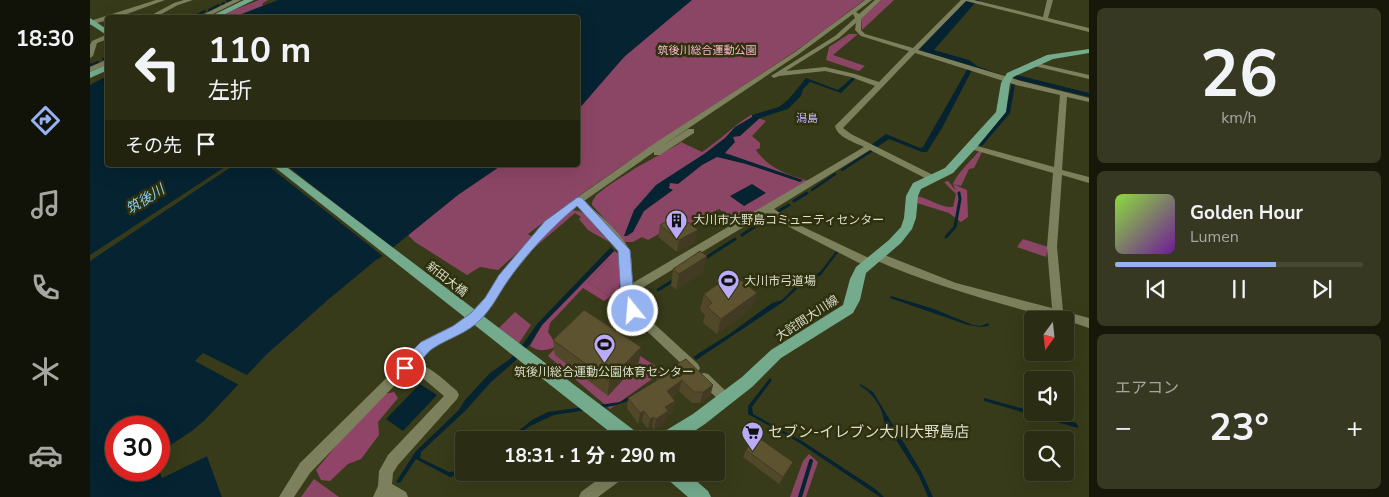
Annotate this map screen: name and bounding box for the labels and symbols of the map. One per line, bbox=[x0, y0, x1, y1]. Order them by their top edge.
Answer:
park label: 筑後川総合運動公園 bbox=[658, 43, 757, 58]
district label: 潟島 bbox=[796, 111, 818, 126]
water label: 筑後川 bbox=[122, 179, 170, 219]
building icon: 大川市大野島コミュニティセンター bbox=[665, 208, 689, 239]
place label: 大川市大野島コミュニティセンター bbox=[693, 212, 884, 228]
street label: 新田大橋 bbox=[423, 258, 471, 300]
sports icon: 大川市弓道場 bbox=[716, 269, 740, 300]
place label: 大川市弓道場 bbox=[744, 273, 816, 289]
position arrow bbox=[606, 284, 658, 336]
street label: 大詫間大川線 bbox=[772, 292, 842, 344]
north arrow bbox=[1024, 311, 1074, 361]
sports icon: 筑後川総合運動公園体育センター bbox=[592, 333, 616, 364]
pin bbox=[384, 347, 426, 389]
place label: 筑後川総合運動公園体育センター bbox=[514, 364, 694, 380]
speed limit sign: 30 bbox=[105, 416, 170, 481]
supermarket icon: セブン-イレブン大川大野島店 bbox=[740, 420, 764, 451]
place label: セブン-イレブン大川大野島店 bbox=[768, 422, 969, 442]

